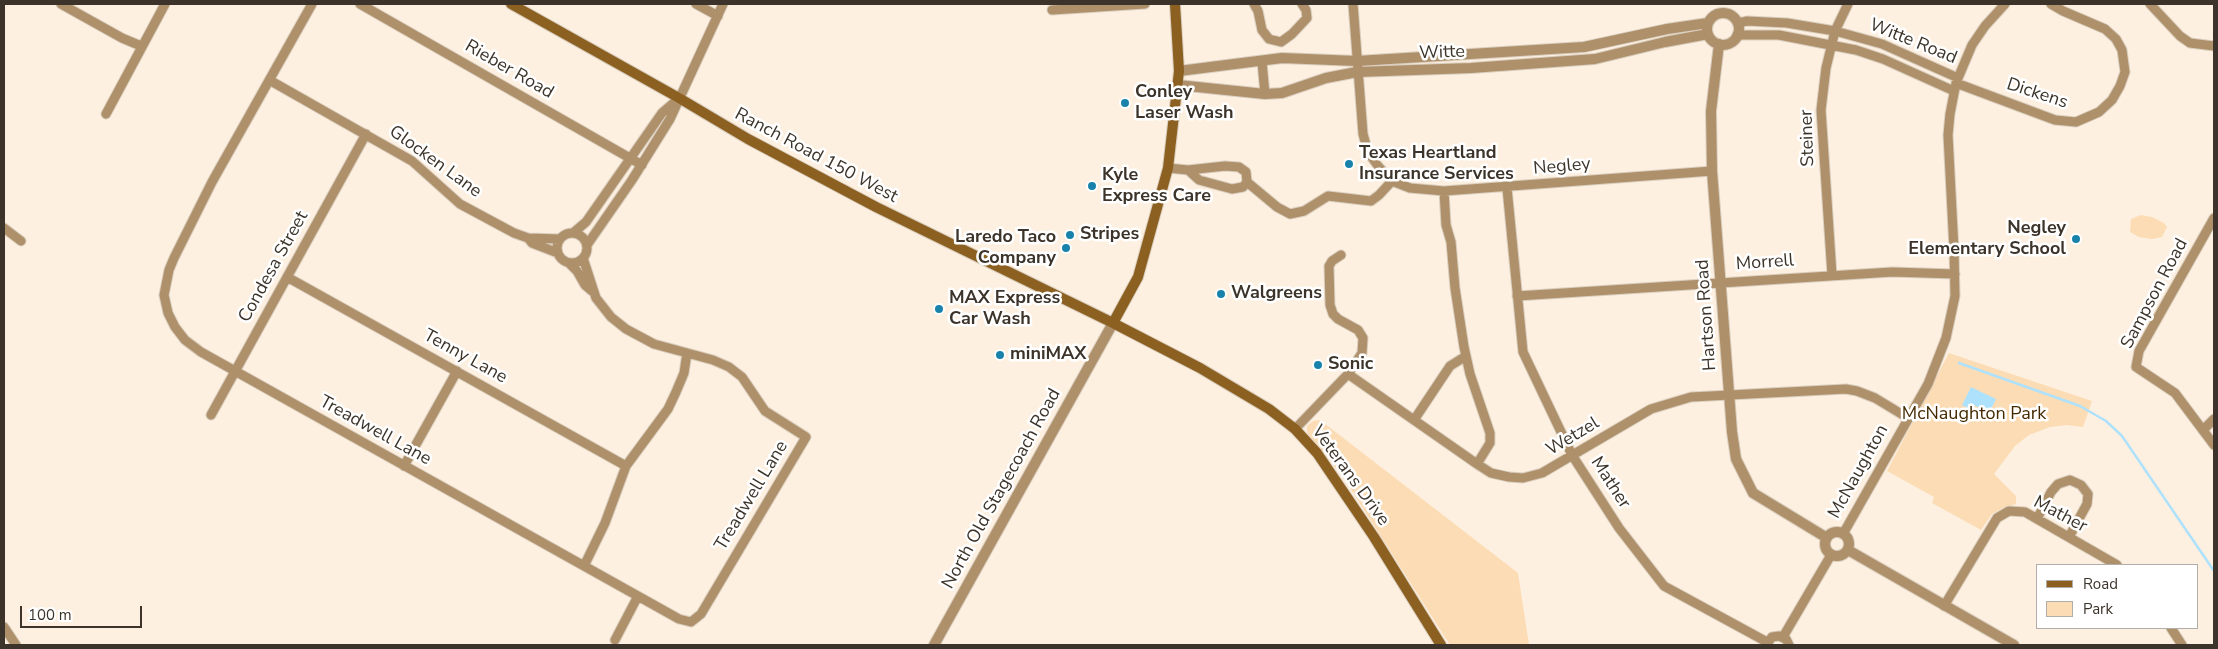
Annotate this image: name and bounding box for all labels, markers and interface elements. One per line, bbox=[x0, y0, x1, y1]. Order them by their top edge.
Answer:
street label: Witte Road bbox=[1866, 15, 1960, 69]
street label: Rieber Road bbox=[461, 36, 557, 104]
street label: Witte bbox=[1419, 41, 1465, 65]
street label: Dickens bbox=[2004, 74, 2070, 114]
place label: Conley Laser Wash bbox=[1135, 82, 1234, 125]
marker: Conley Laser Wash bbox=[1119, 97, 1131, 109]
street label: Ranch Road 150 West bbox=[731, 104, 901, 208]
street label: Steiner bbox=[1796, 109, 1820, 167]
street label: Glocken Lane bbox=[385, 121, 485, 203]
place label: Texas Heartland Insurance Services bbox=[1359, 143, 1514, 186]
street label: Negley bbox=[1532, 154, 1592, 180]
marker: Texas Heartland Insurance Services bbox=[1343, 158, 1355, 170]
place label: Kyle Express Care bbox=[1102, 165, 1211, 208]
marker: Kyle Express Care bbox=[1086, 180, 1098, 192]
street label: Condesa Street bbox=[235, 208, 313, 326]
place label: Negley Elementary School bbox=[1908, 218, 2066, 260]
place label: Stripes bbox=[1080, 224, 1139, 246]
place label: Laredo Taco Company bbox=[955, 227, 1056, 270]
marker: Stripes bbox=[1064, 229, 1076, 241]
marker: Negley Elementary School bbox=[2070, 233, 2082, 245]
street label: Sampson Road bbox=[2117, 235, 2193, 353]
marker: Laredo Taco Company bbox=[1060, 242, 1072, 254]
street label: Morrell bbox=[1735, 250, 1795, 276]
street label: Hartson Road bbox=[1692, 258, 1722, 372]
place label: Walgreens bbox=[1231, 283, 1322, 305]
place label: MAX Express Car Wash bbox=[949, 288, 1060, 330]
marker: Walgreens bbox=[1215, 288, 1227, 300]
marker: MAX Express Car Wash bbox=[933, 303, 945, 315]
street label: Tenny Lane bbox=[419, 325, 511, 389]
place label: miniMAX bbox=[1010, 344, 1086, 366]
marker: miniMAX bbox=[994, 349, 1006, 361]
place label: Sonic bbox=[1328, 354, 1373, 376]
marker: Sonic bbox=[1312, 359, 1324, 371]
street label: North Old Stagecoach Road bbox=[938, 385, 1066, 593]
street label: Treadwell Lane bbox=[315, 391, 435, 471]
park label: McNaughton Park bbox=[1902, 404, 2046, 426]
street label: Wetzel bbox=[1543, 413, 1603, 461]
street label: McNaughton bbox=[1824, 421, 1894, 523]
street label: Veterans Drive bbox=[1306, 422, 1394, 530]
street label: Treadwell Lane bbox=[711, 437, 793, 555]
street label: Mather bbox=[1585, 453, 1635, 513]
street label: Mather bbox=[2030, 492, 2090, 538]
legend bbox=[2036, 564, 2198, 629]
text: Road bbox=[2083, 574, 2118, 594]
scale bar bbox=[22, 596, 145, 628]
text: Park bbox=[2083, 599, 2113, 619]
text: 100 m bbox=[28, 605, 72, 625]

